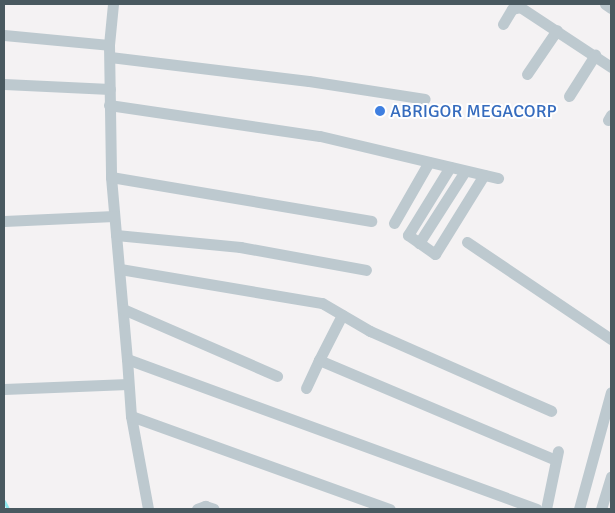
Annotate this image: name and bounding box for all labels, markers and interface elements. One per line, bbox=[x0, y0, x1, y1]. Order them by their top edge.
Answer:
place label: ABRIGOR MEGACORP bbox=[390, 100, 557, 122]
marker: ABRIGOR MEGACORP bbox=[374, 105, 386, 117]

